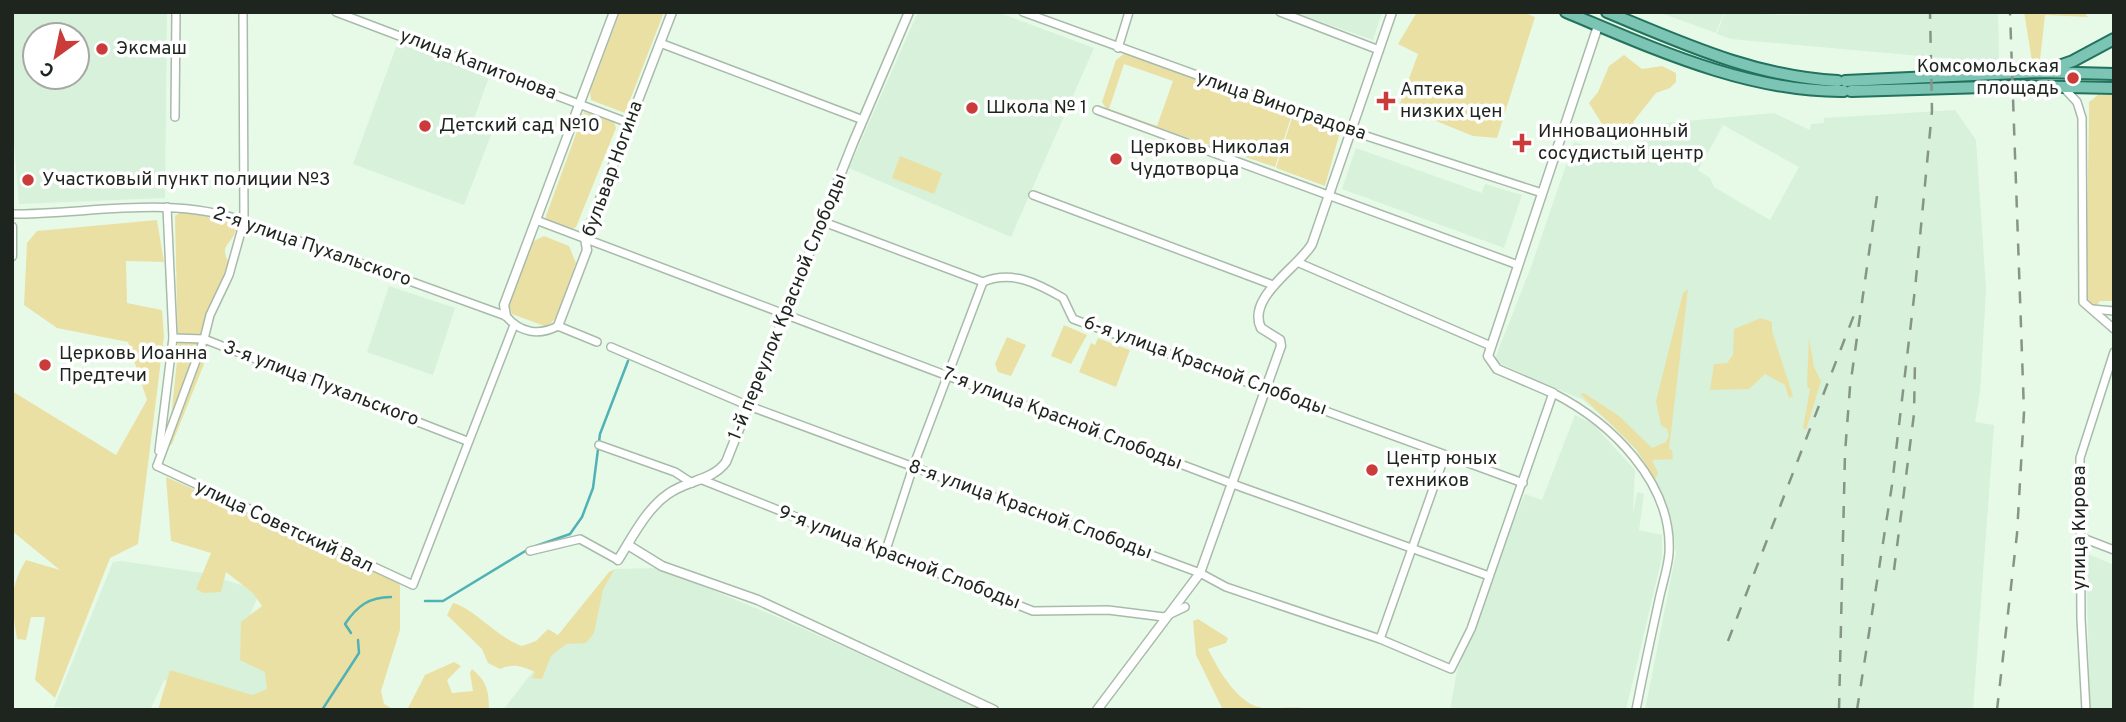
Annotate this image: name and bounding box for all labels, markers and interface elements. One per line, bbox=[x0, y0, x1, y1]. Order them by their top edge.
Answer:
north arrow bbox=[21, 21, 91, 91]
street label: улица Капитонова bbox=[396, 24, 560, 106]
place label: Эксмаш bbox=[116, 37, 187, 61]
marker: Эксмаш bbox=[94, 41, 110, 57]
text: С bbox=[36, 55, 59, 82]
place label: Комсомольская площадь bbox=[1917, 55, 2059, 101]
street label: улица Виноградова bbox=[1193, 66, 1369, 146]
marker: Комсомольская площадь bbox=[2065, 70, 2081, 86]
place label: Аптека низких цен bbox=[1400, 78, 1503, 124]
marker: Аптека низких цен bbox=[1378, 93, 1394, 109]
place label: Школа № 1 bbox=[986, 96, 1087, 120]
street label: бульвар Ногина bbox=[577, 98, 649, 240]
marker: Школа № 1 bbox=[964, 100, 980, 116]
place label: Детский сад №10 bbox=[439, 114, 600, 138]
marker: Детский сад №10 bbox=[417, 118, 433, 134]
place label: Инновационный сосудистый центр bbox=[1538, 120, 1704, 166]
marker: Инновационный сосудистый центр bbox=[1512, 133, 1532, 153]
place label: Церковь Николая Чудотворца bbox=[1130, 136, 1290, 182]
marker: Церковь Николая Чудотворца bbox=[1108, 151, 1124, 167]
place label: Участковый пункт полиции №3 bbox=[42, 168, 330, 192]
street label: 1-й переулок Красной Слободы bbox=[723, 170, 853, 444]
marker: Участковый пункт полиции №3 bbox=[20, 172, 36, 188]
street label: 2-я улица Пухальского bbox=[210, 202, 414, 292]
street label: 6-я улица Красной Слободы bbox=[1080, 311, 1330, 421]
street label: 3-я улица Пухальского bbox=[220, 336, 422, 432]
place label: Церковь Иоанна Предтечи bbox=[59, 342, 207, 388]
marker: Церковь Иоанна Предтечи bbox=[37, 357, 53, 373]
street label: 7-я улица Красной Слободы bbox=[939, 362, 1185, 476]
place label: Центр юных техников bbox=[1386, 447, 1498, 493]
street label: 8-я улица Красной Слободы bbox=[905, 455, 1155, 565]
marker: Центр юных техников bbox=[1364, 462, 1380, 478]
street label: улица Кирова bbox=[2068, 465, 2092, 591]
street label: улица Советский Вал bbox=[191, 475, 377, 579]
street label: 9-я улица Красной Слободы bbox=[775, 501, 1023, 615]

